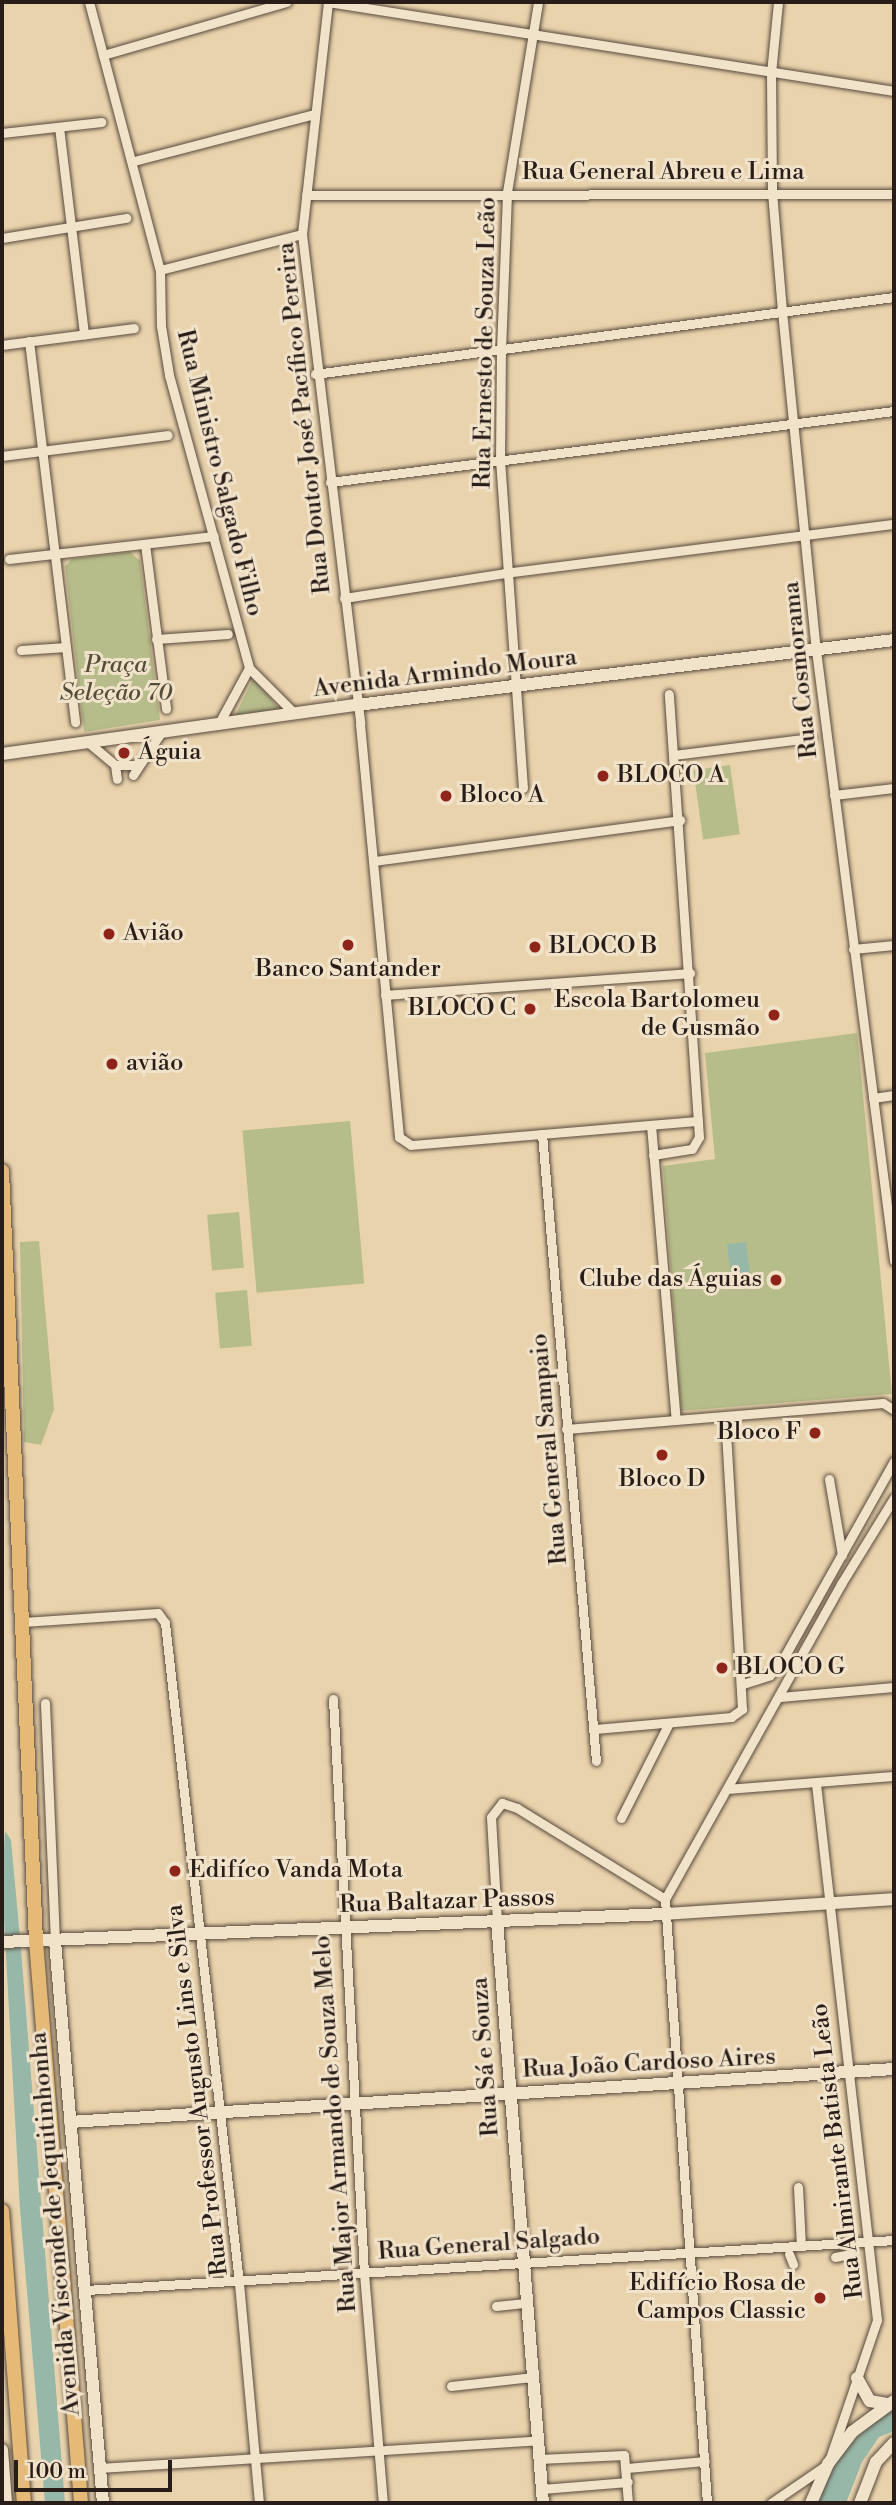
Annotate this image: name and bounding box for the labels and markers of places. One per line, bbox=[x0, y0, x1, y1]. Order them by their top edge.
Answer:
place label: Águia bbox=[138, 739, 201, 767]
marker: Águia bbox=[116, 745, 132, 761]
place label: BLOCO A bbox=[617, 762, 725, 790]
marker: BLOCO A bbox=[595, 768, 611, 784]
place label: Bloco A bbox=[460, 782, 544, 810]
marker: Bloco A bbox=[438, 788, 454, 804]
place label: Avião bbox=[123, 920, 184, 948]
marker: Avião bbox=[101, 926, 117, 942]
place label: BLOCO B bbox=[549, 933, 657, 961]
marker: Banco Santander bbox=[340, 937, 356, 953]
marker: BLOCO B bbox=[527, 939, 543, 955]
place label: Banco Santander bbox=[255, 956, 441, 984]
place label: Escola Bartolomeu de Gusmão bbox=[554, 987, 760, 1043]
place label: BLOCO C bbox=[408, 995, 516, 1023]
marker: BLOCO C bbox=[522, 1001, 538, 1017]
marker: Escola Bartolomeu de Gusmão bbox=[766, 1007, 782, 1023]
place label: avião bbox=[126, 1050, 183, 1078]
marker: avião bbox=[104, 1056, 120, 1072]
place label: Clube das Águias bbox=[579, 1266, 762, 1294]
marker: Clube das Águias bbox=[768, 1272, 784, 1288]
place label: Bloco F bbox=[717, 1419, 801, 1447]
marker: Bloco F bbox=[807, 1425, 823, 1441]
marker: Bloco D bbox=[654, 1447, 670, 1463]
place label: Bloco D bbox=[619, 1466, 705, 1494]
place label: BLOCO G bbox=[736, 1654, 845, 1682]
marker: BLOCO G bbox=[714, 1660, 730, 1676]
place label: Edifíco Vanda Mota bbox=[189, 1857, 403, 1885]
marker: Edifíco Vanda Mota bbox=[167, 1863, 183, 1879]
place label: Edifício Rosa de Campos Classic bbox=[629, 2270, 806, 2326]
marker: Edifício Rosa de Campos Classic bbox=[812, 2290, 828, 2306]

